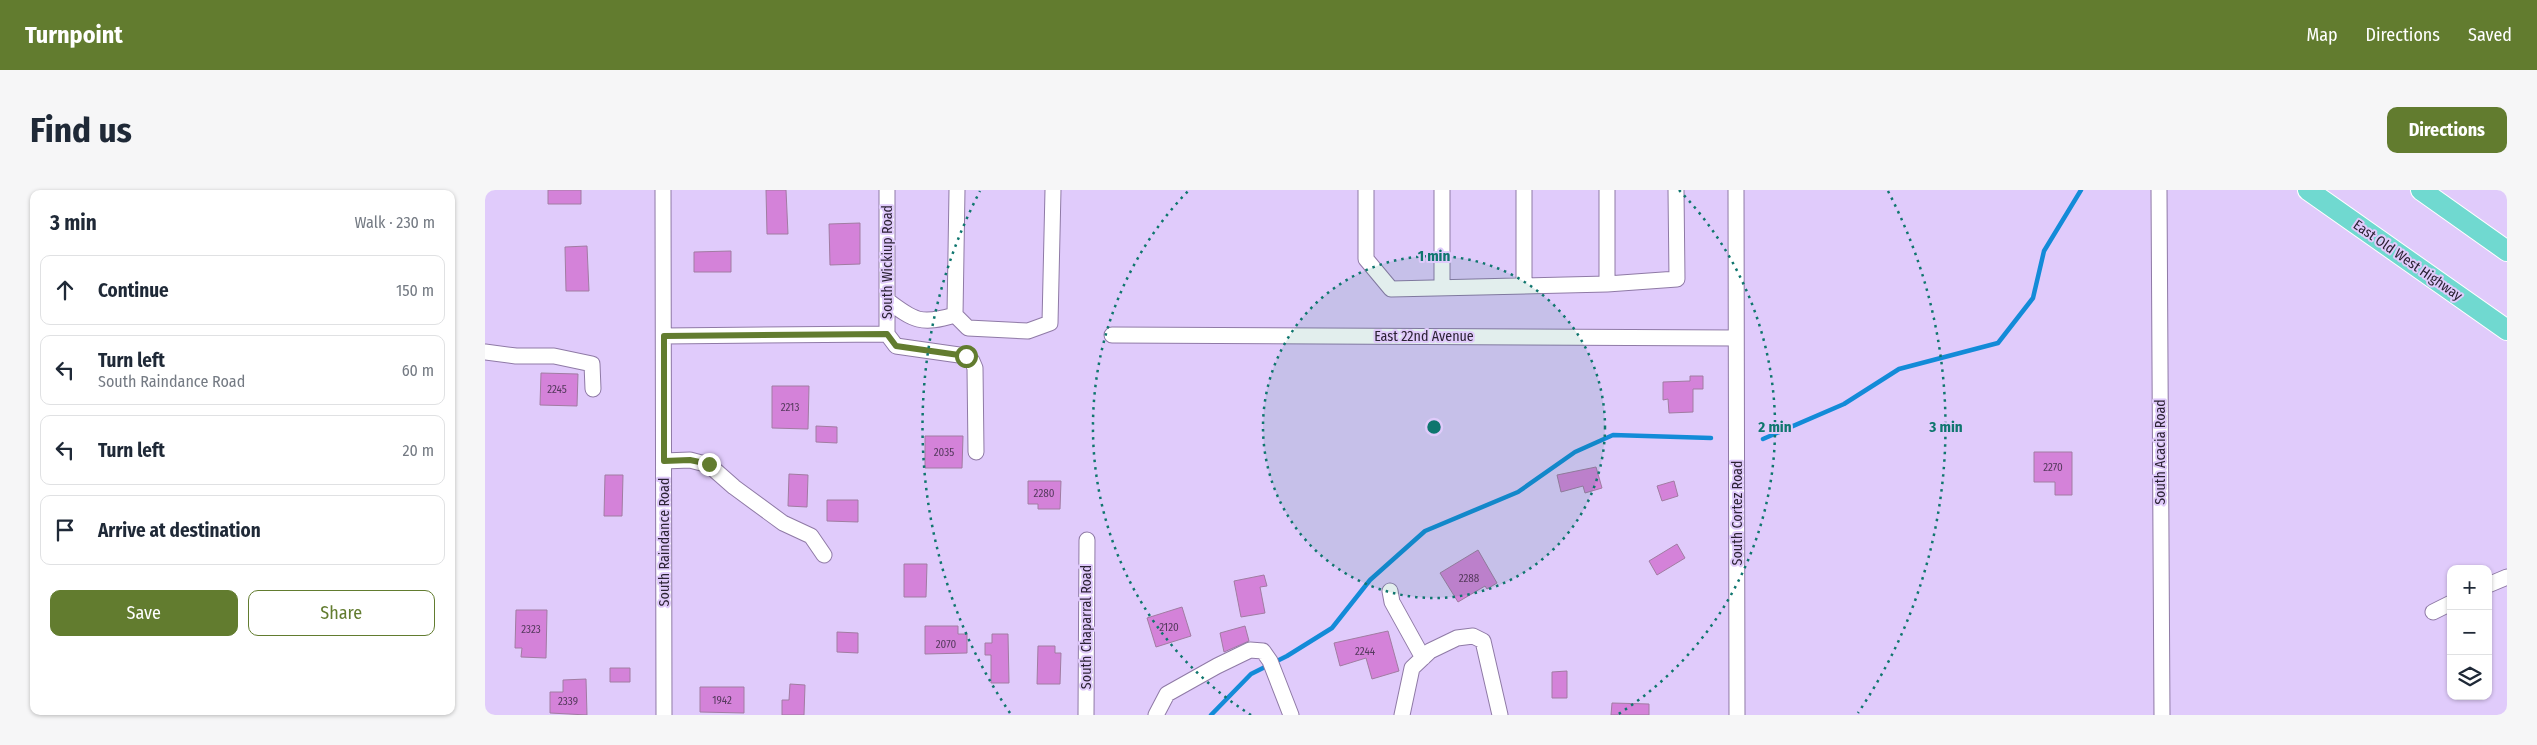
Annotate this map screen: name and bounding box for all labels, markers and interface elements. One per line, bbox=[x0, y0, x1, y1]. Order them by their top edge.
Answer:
text: Turnpoint bbox=[25, 21, 123, 49]
text: Map bbox=[2306, 24, 2338, 46]
text: Directions bbox=[2366, 24, 2440, 46]
text: Saved bbox=[2468, 24, 2512, 46]
button: Directions bbox=[2387, 107, 2507, 153]
text: Find us bbox=[30, 109, 132, 151]
street label: South Wickiup Road bbox=[879, 205, 896, 319]
text: 3 min bbox=[50, 210, 97, 236]
text: Walk · 230 m bbox=[355, 213, 435, 232]
street label: East Old West Highway bbox=[2350, 216, 2466, 305]
text: 1 min bbox=[1418, 247, 1450, 265]
icon: ahead bbox=[51, 276, 79, 304]
text: Continue bbox=[98, 279, 169, 302]
text: 150 m bbox=[396, 281, 434, 300]
street label: East 22nd Avenue bbox=[1374, 328, 1474, 345]
route start bbox=[955, 345, 978, 368]
text: Turn left bbox=[98, 349, 165, 372]
icon: left bbox=[51, 356, 79, 384]
text: 60 m bbox=[402, 361, 434, 380]
text: South Raindance Road bbox=[98, 372, 245, 391]
house number: 2245 bbox=[547, 383, 567, 396]
street label: South Acacia Road bbox=[2152, 399, 2169, 505]
house number: 2213 bbox=[781, 401, 799, 414]
centre of rings bbox=[1425, 418, 1443, 436]
text: 2 min bbox=[1757, 418, 1792, 436]
text: 3 min bbox=[1928, 418, 1963, 436]
icon: left bbox=[51, 436, 79, 464]
text: Turn left bbox=[98, 439, 165, 462]
text: 20 m bbox=[403, 441, 434, 460]
house number: 2035 bbox=[934, 446, 954, 459]
route end bbox=[698, 453, 721, 476]
street label: South Cortez Road bbox=[1729, 461, 1746, 566]
house number: 2270 bbox=[2043, 461, 2063, 474]
street label: South Raindance Road bbox=[656, 478, 673, 606]
house number: 2280 bbox=[1034, 487, 1055, 500]
icon: arrive bbox=[51, 516, 79, 544]
text: Arrive at destination bbox=[98, 519, 261, 542]
street label: South Chaparral Road bbox=[1078, 565, 1095, 689]
map controls bbox=[2447, 565, 2492, 700]
button: + bbox=[2447, 565, 2492, 610]
house number: 2288 bbox=[1459, 572, 1480, 585]
button: Save bbox=[50, 590, 238, 636]
button: Share bbox=[248, 590, 435, 636]
button: − bbox=[2447, 610, 2492, 655]
house number: 2120 bbox=[1159, 621, 1179, 634]
house number: 2323 bbox=[521, 623, 541, 636]
house number: 2070 bbox=[936, 638, 956, 651]
house number: 2244 bbox=[1355, 645, 1376, 658]
button: layers bbox=[2447, 655, 2492, 700]
house number: 1942 bbox=[712, 694, 732, 707]
house number: 2339 bbox=[558, 695, 578, 708]

